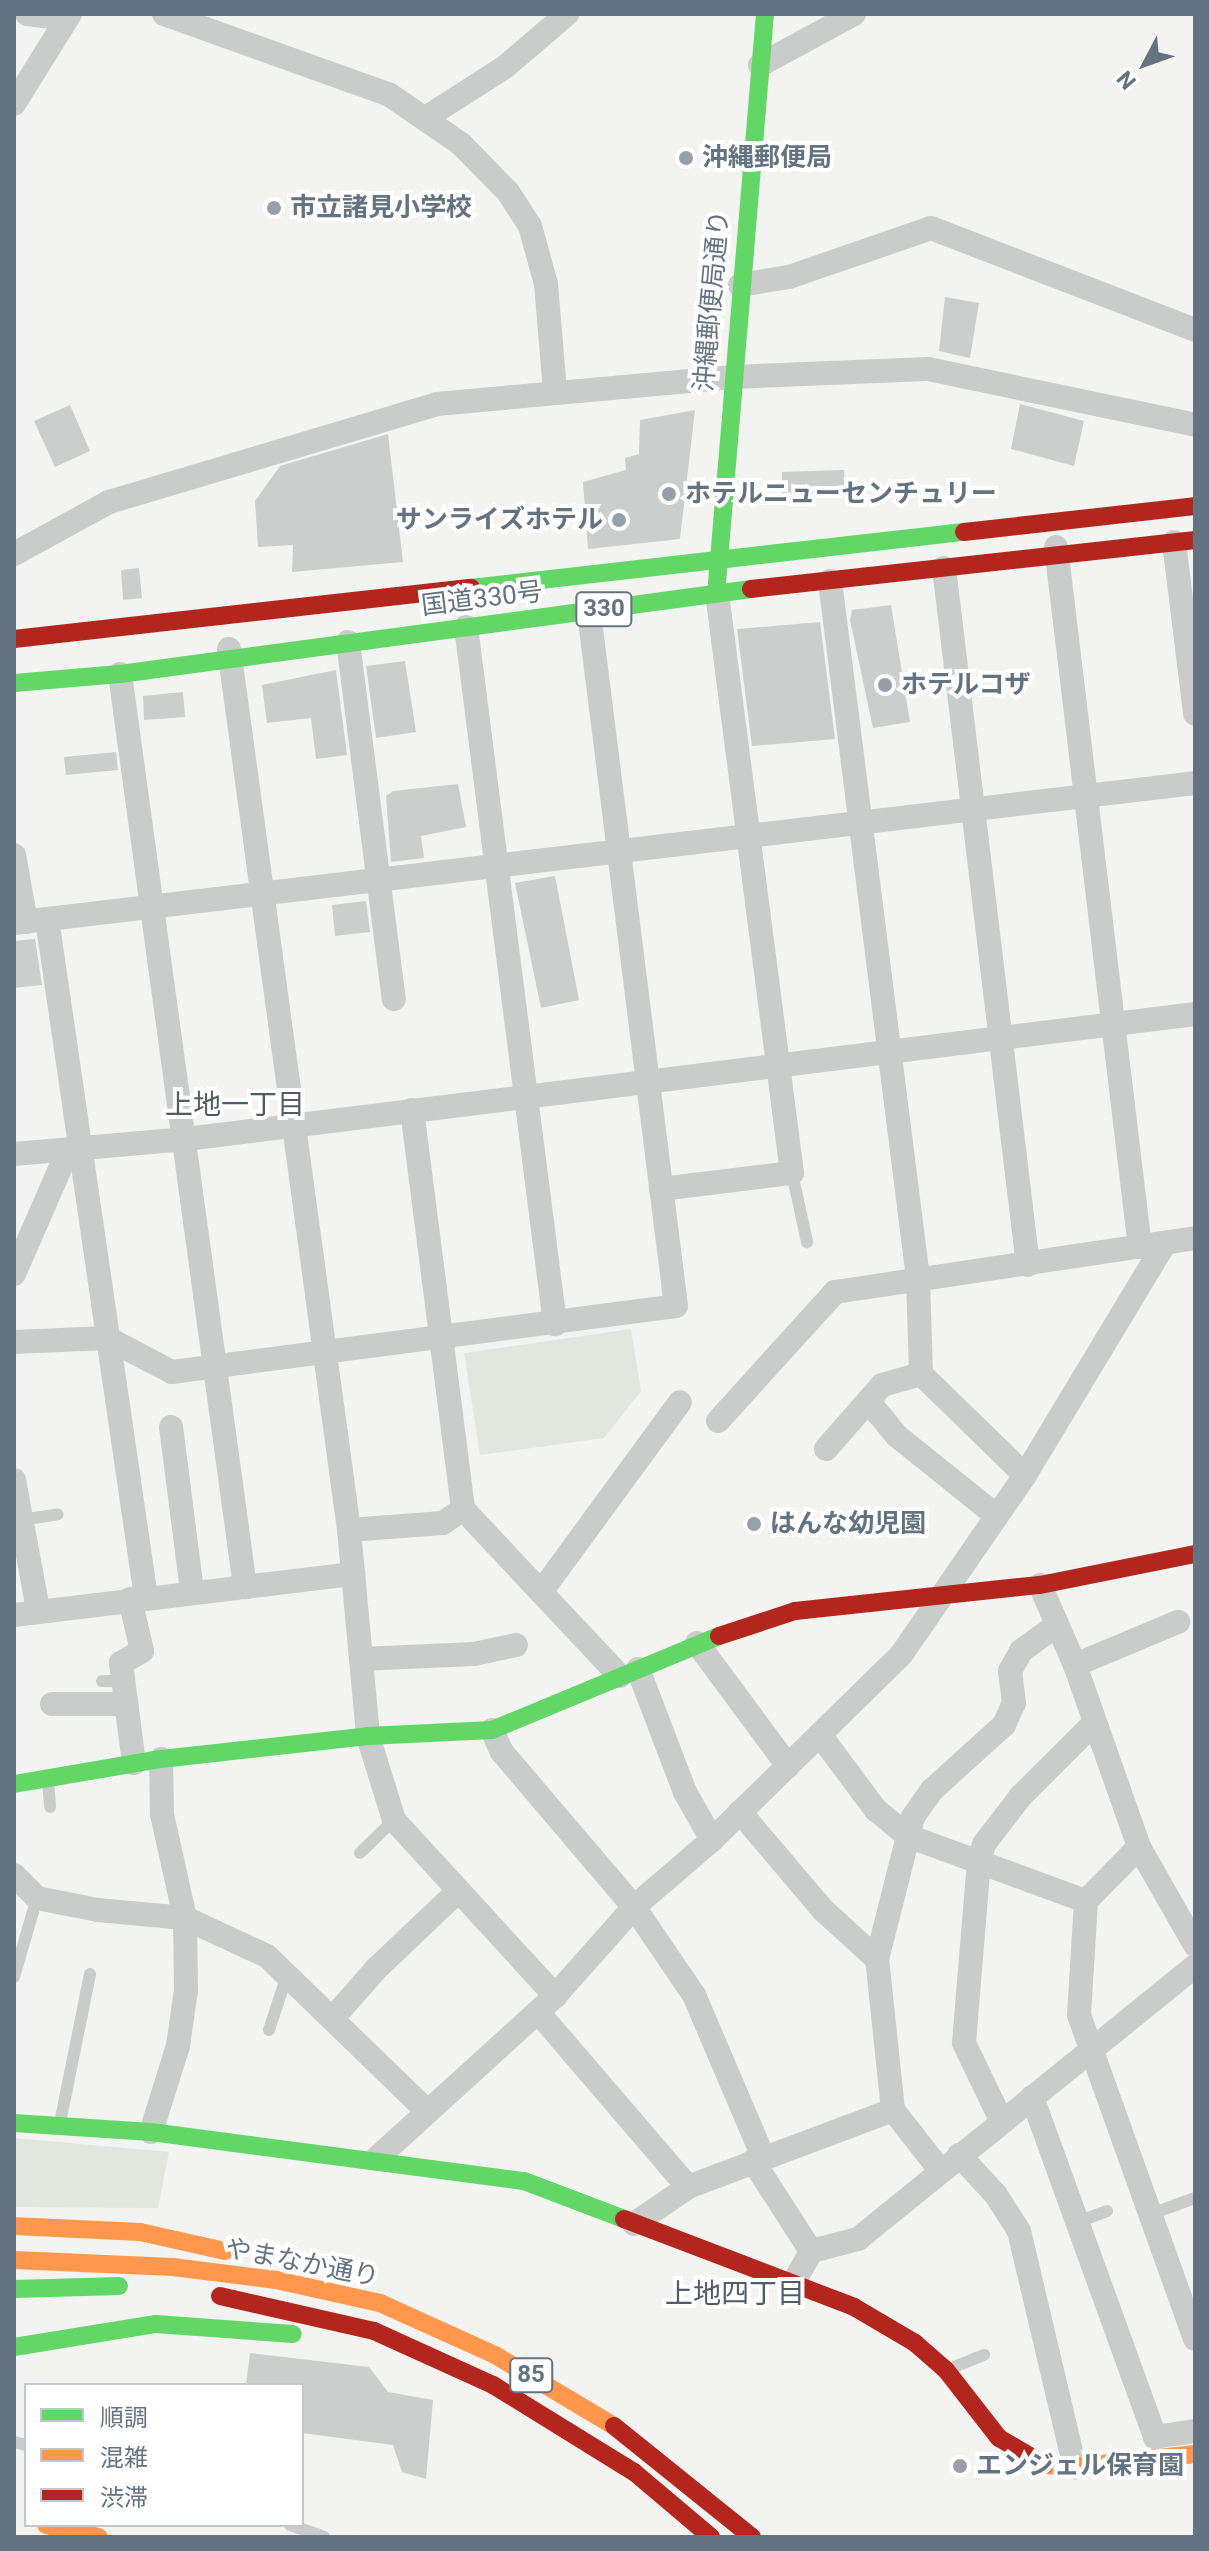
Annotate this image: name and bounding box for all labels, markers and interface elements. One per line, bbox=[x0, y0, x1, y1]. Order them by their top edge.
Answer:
north arrow bbox=[1105, 24, 1185, 104]
text: N bbox=[1112, 66, 1141, 94]
place label: 沖縄郵便局 bbox=[702, 142, 832, 174]
marker: 沖縄郵便局 bbox=[677, 149, 695, 167]
place label: 市立諸見小学校 bbox=[290, 192, 472, 224]
marker: 市立諸見小学校 bbox=[265, 199, 283, 217]
street label: 沖縄郵便局通り bbox=[689, 209, 735, 393]
place label: ホテルニューセンチュリー bbox=[685, 478, 997, 510]
marker: ホテルニューセンチュリー bbox=[660, 485, 678, 503]
place label: サンライズホテル bbox=[395, 504, 603, 536]
marker: サンライズホテル bbox=[610, 511, 628, 529]
street label: 国道330号 bbox=[420, 576, 544, 622]
road number: 330 bbox=[574, 589, 634, 629]
place label: ホテルコザ bbox=[901, 669, 1031, 701]
marker: ホテルコザ bbox=[876, 676, 894, 694]
district label: 上地一丁目 bbox=[165, 1088, 305, 1122]
place label: はんな幼児園 bbox=[770, 1508, 926, 1540]
marker: はんな幼児園 bbox=[745, 1515, 763, 1533]
street label: やまなか通り bbox=[222, 2233, 382, 2293]
district label: 上地四丁目 bbox=[665, 2277, 805, 2311]
road number: 85 bbox=[509, 2355, 553, 2395]
legend bbox=[24, 2383, 304, 2527]
text: 順調 bbox=[100, 2404, 148, 2432]
text: 混雑 bbox=[100, 2444, 148, 2472]
place label: エンジェル保育園 bbox=[976, 2450, 1184, 2482]
marker: エンジェル保育園 bbox=[951, 2457, 969, 2475]
text: 渋滞 bbox=[100, 2484, 148, 2512]

